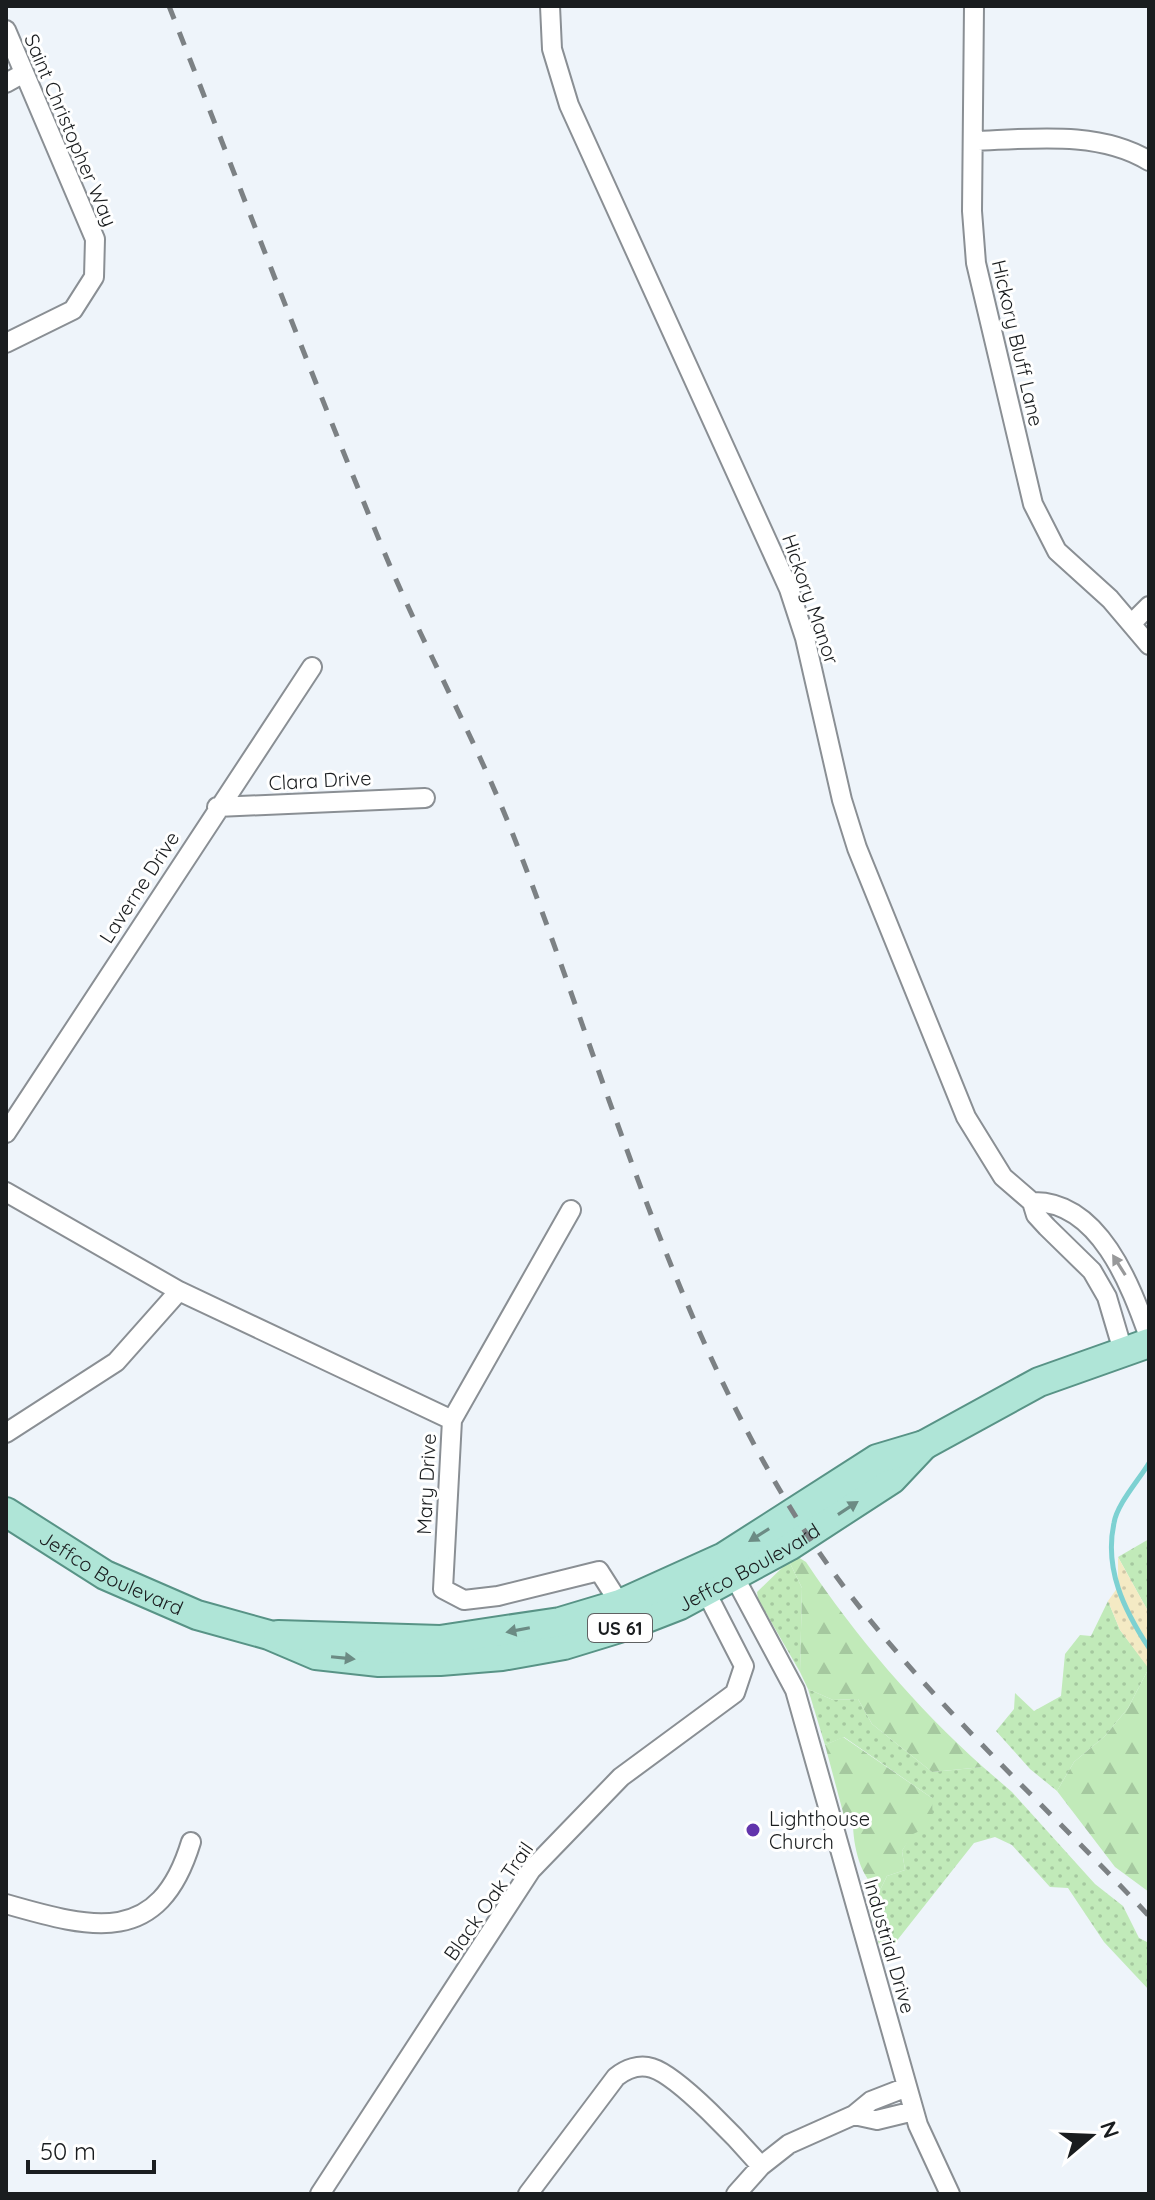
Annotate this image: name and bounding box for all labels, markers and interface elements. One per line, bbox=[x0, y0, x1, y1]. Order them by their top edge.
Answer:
street label: Saint Christopher Way bbox=[19, 30, 123, 230]
street label: Hickory Bluff Lane bbox=[987, 257, 1049, 429]
street label: Hickory Manor bbox=[777, 531, 845, 668]
street label: Clara Drive bbox=[268, 765, 372, 795]
street label: Laverne Drive bbox=[94, 826, 184, 948]
one-way arrow bbox=[1112, 1254, 1127, 1277]
street label: Mary Drive bbox=[411, 1433, 441, 1535]
one-way arrow bbox=[837, 1501, 859, 1515]
street label: Jeffco Boulevard bbox=[673, 1517, 824, 1617]
street label: Jeffco Boulevard bbox=[35, 1524, 187, 1620]
one-way arrow bbox=[748, 1528, 770, 1542]
road number: US 61 bbox=[588, 1614, 652, 1642]
one-way arrow bbox=[506, 1624, 531, 1637]
one-way arrow bbox=[331, 1652, 356, 1665]
place label: Lighthouse Church bbox=[769, 1806, 870, 1854]
marker: Lighthouse Church bbox=[744, 1821, 762, 1839]
street label: Black Oak Trail bbox=[438, 1837, 538, 1965]
street label: Industrial Drive bbox=[859, 1876, 921, 2016]
north arrow bbox=[1051, 2096, 1131, 2176]
text: N bbox=[1094, 2117, 1126, 2142]
scale bar bbox=[28, 2124, 154, 2174]
text: 50 m bbox=[40, 2136, 96, 2166]

